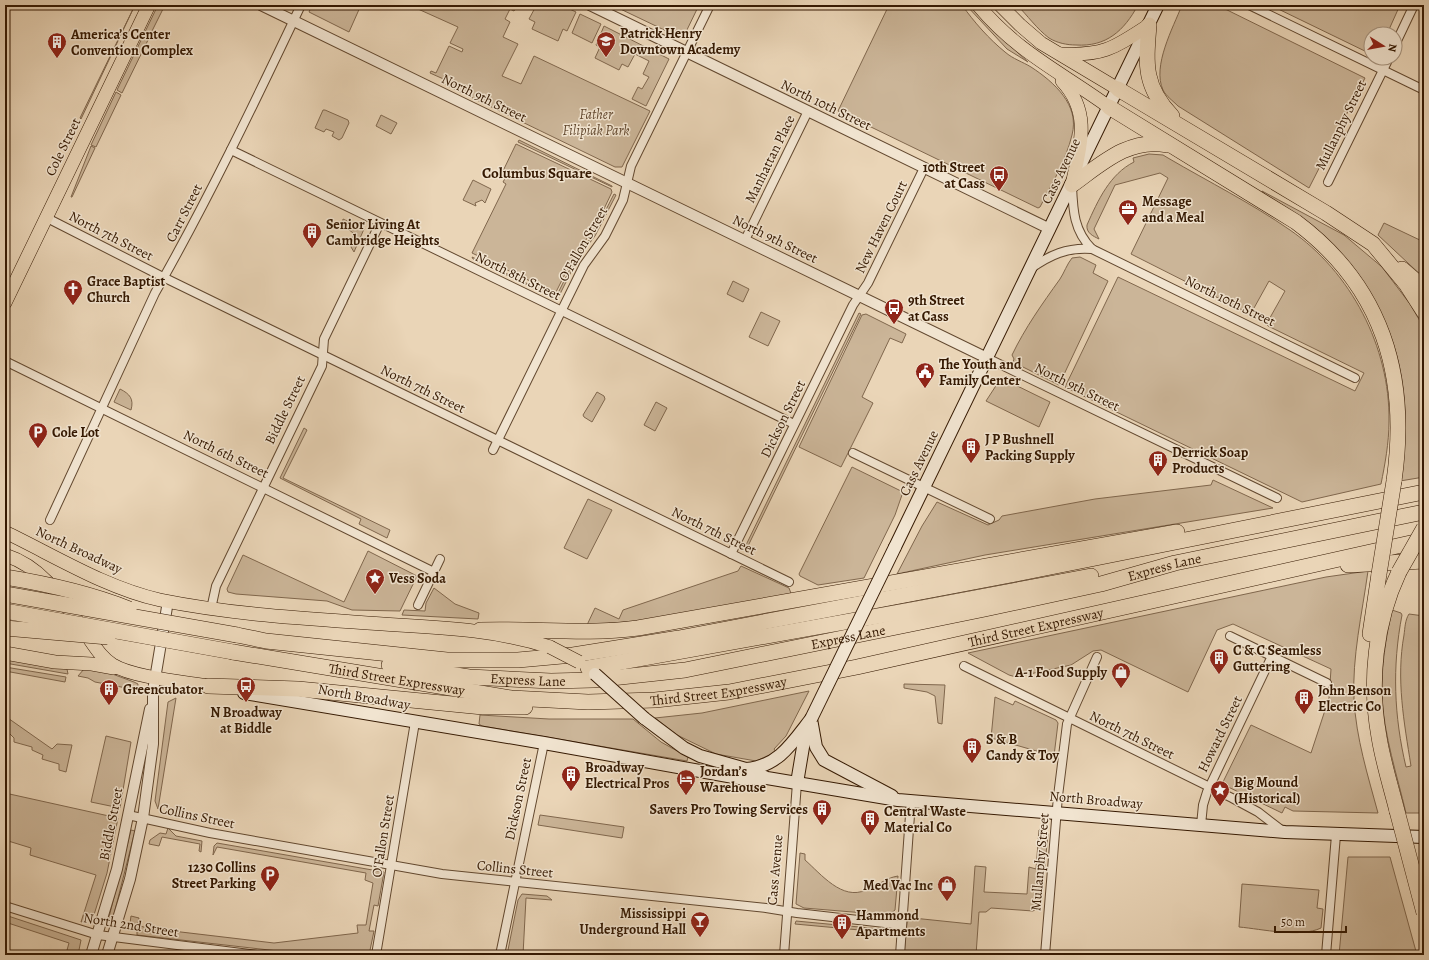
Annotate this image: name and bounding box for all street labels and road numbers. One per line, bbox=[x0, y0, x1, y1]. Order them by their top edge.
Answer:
street label: North 9th Street bbox=[438, 69, 530, 127]
street label: North 10th Street bbox=[778, 75, 875, 135]
street label: Mullanphy Street bbox=[1311, 76, 1371, 173]
street label: Manhattan Place bbox=[740, 112, 800, 206]
street label: Cole Street bbox=[41, 114, 85, 179]
street label: Cass Avenue bbox=[1037, 135, 1085, 207]
street label: New Haven Court bbox=[850, 177, 912, 277]
street label: Carr Street bbox=[161, 180, 207, 245]
street label: O'Fallon Street bbox=[554, 203, 612, 285]
street label: North 7th Street bbox=[66, 207, 157, 266]
street label: North 9th Street bbox=[729, 210, 821, 268]
street label: North 8th Street bbox=[472, 247, 564, 305]
street label: North 10th Street bbox=[1182, 271, 1279, 331]
street label: North 9th Street bbox=[1031, 358, 1123, 416]
street label: North 7th Street bbox=[377, 360, 469, 418]
street label: Biddle Street bbox=[260, 372, 310, 447]
street label: Dickson Street bbox=[756, 377, 810, 461]
street label: North 6th Street bbox=[180, 425, 272, 483]
street label: Cass Avenue bbox=[895, 427, 943, 499]
street label: North 7th Street bbox=[668, 502, 760, 560]
street label: North Broadway bbox=[33, 522, 126, 579]
street label: Express Lane bbox=[1125, 548, 1203, 586]
street label: Third Street Expressway bbox=[966, 602, 1106, 651]
street label: Express Lane bbox=[809, 620, 887, 654]
street label: Third Street Expressway bbox=[327, 658, 467, 700]
street label: Express Lane bbox=[490, 669, 566, 691]
street label: Third Street Expressway bbox=[649, 671, 789, 710]
street label: North Broadway bbox=[316, 680, 412, 715]
street label: Howard Street bbox=[1193, 692, 1247, 776]
street label: North 7th Street bbox=[1086, 706, 1178, 764]
street label: Dickson Street bbox=[500, 755, 536, 842]
street label: Biddle Street bbox=[95, 785, 127, 862]
street label: North Broadway bbox=[1049, 786, 1144, 814]
street label: O'Fallon Street bbox=[367, 793, 399, 879]
street label: Collins Street bbox=[157, 799, 237, 833]
street label: Mullanphy Street bbox=[1026, 812, 1054, 912]
street label: Cass Avenue bbox=[762, 834, 788, 906]
street label: Collins Street bbox=[476, 856, 555, 882]
street label: North 2nd Street bbox=[82, 908, 180, 942]

